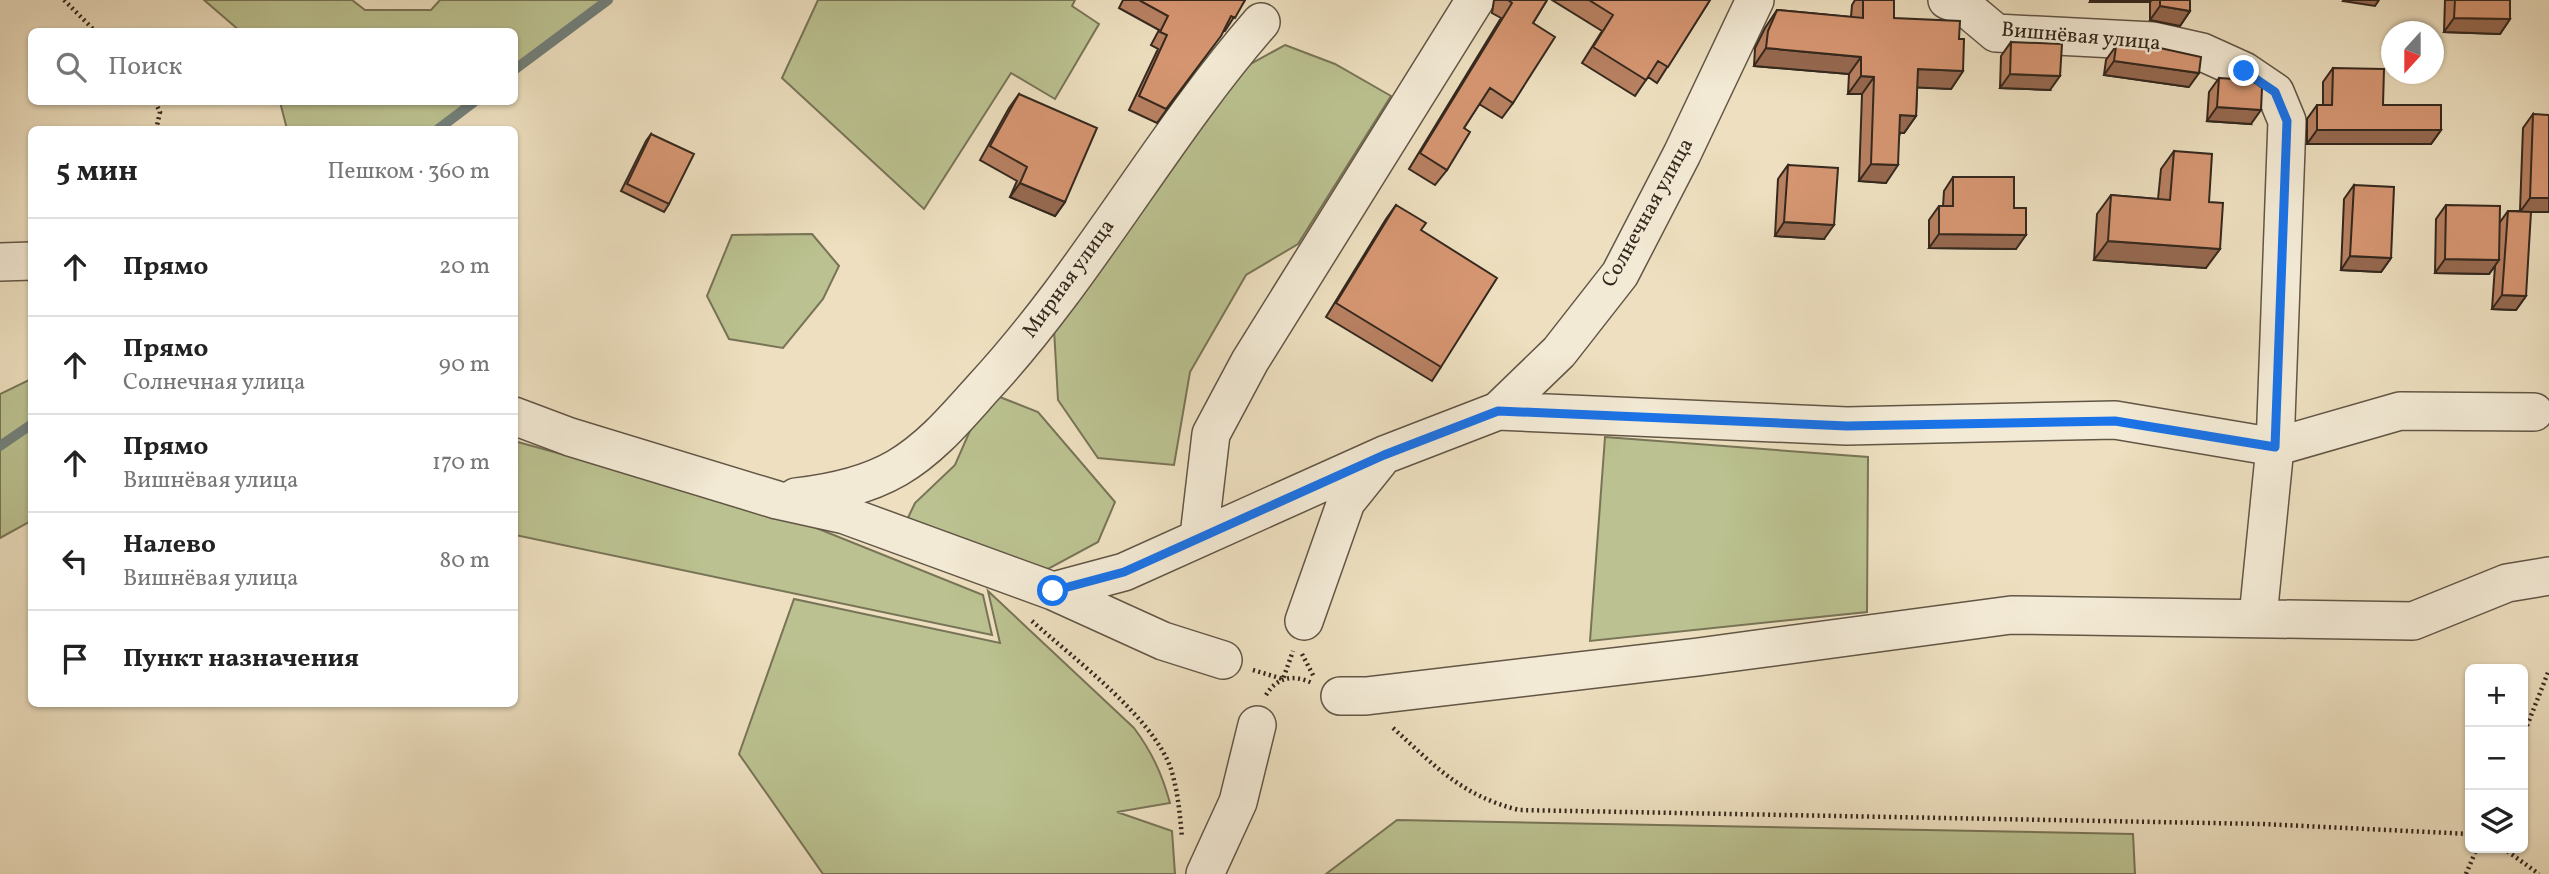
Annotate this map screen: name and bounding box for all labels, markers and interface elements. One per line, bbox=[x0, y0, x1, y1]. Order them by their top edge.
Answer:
street label: Вишнёвая улица bbox=[2000, 16, 2162, 58]
north arrow bbox=[2381, 21, 2444, 84]
search box bbox=[28, 28, 518, 105]
icon: search bbox=[52, 48, 90, 86]
text: Поиск bbox=[108, 49, 182, 85]
route end bbox=[2228, 55, 2259, 86]
street label: Солнечная улица bbox=[1595, 133, 1701, 293]
text: 5 мин bbox=[56, 151, 138, 193]
text: Пешком · 360 m bbox=[327, 156, 490, 188]
street label: Мирная улица bbox=[1016, 214, 1122, 344]
icon: ahead bbox=[56, 248, 94, 286]
text: Прямо bbox=[123, 249, 208, 285]
text: 20 m bbox=[439, 251, 490, 283]
text: Прямо bbox=[123, 331, 208, 367]
icon: ahead bbox=[56, 346, 94, 384]
text: 90 m bbox=[439, 349, 490, 381]
text: Солнечная улица bbox=[123, 367, 305, 399]
text: Прямо bbox=[123, 429, 208, 465]
icon: ahead bbox=[56, 444, 94, 482]
text: 170 m bbox=[432, 447, 490, 479]
text: Вишнёвая улица bbox=[123, 465, 298, 497]
text: Налево bbox=[123, 527, 216, 563]
icon: left bbox=[56, 542, 94, 580]
text: 80 m bbox=[440, 545, 490, 577]
text: Вишнёвая улица bbox=[123, 563, 298, 595]
route start bbox=[1037, 575, 1068, 606]
icon: arrive bbox=[56, 640, 94, 678]
text: Пункт назначения bbox=[123, 641, 359, 677]
map controls bbox=[2465, 664, 2528, 853]
button: + bbox=[2465, 664, 2528, 727]
button: − bbox=[2465, 727, 2528, 790]
button: layers bbox=[2465, 790, 2528, 853]

